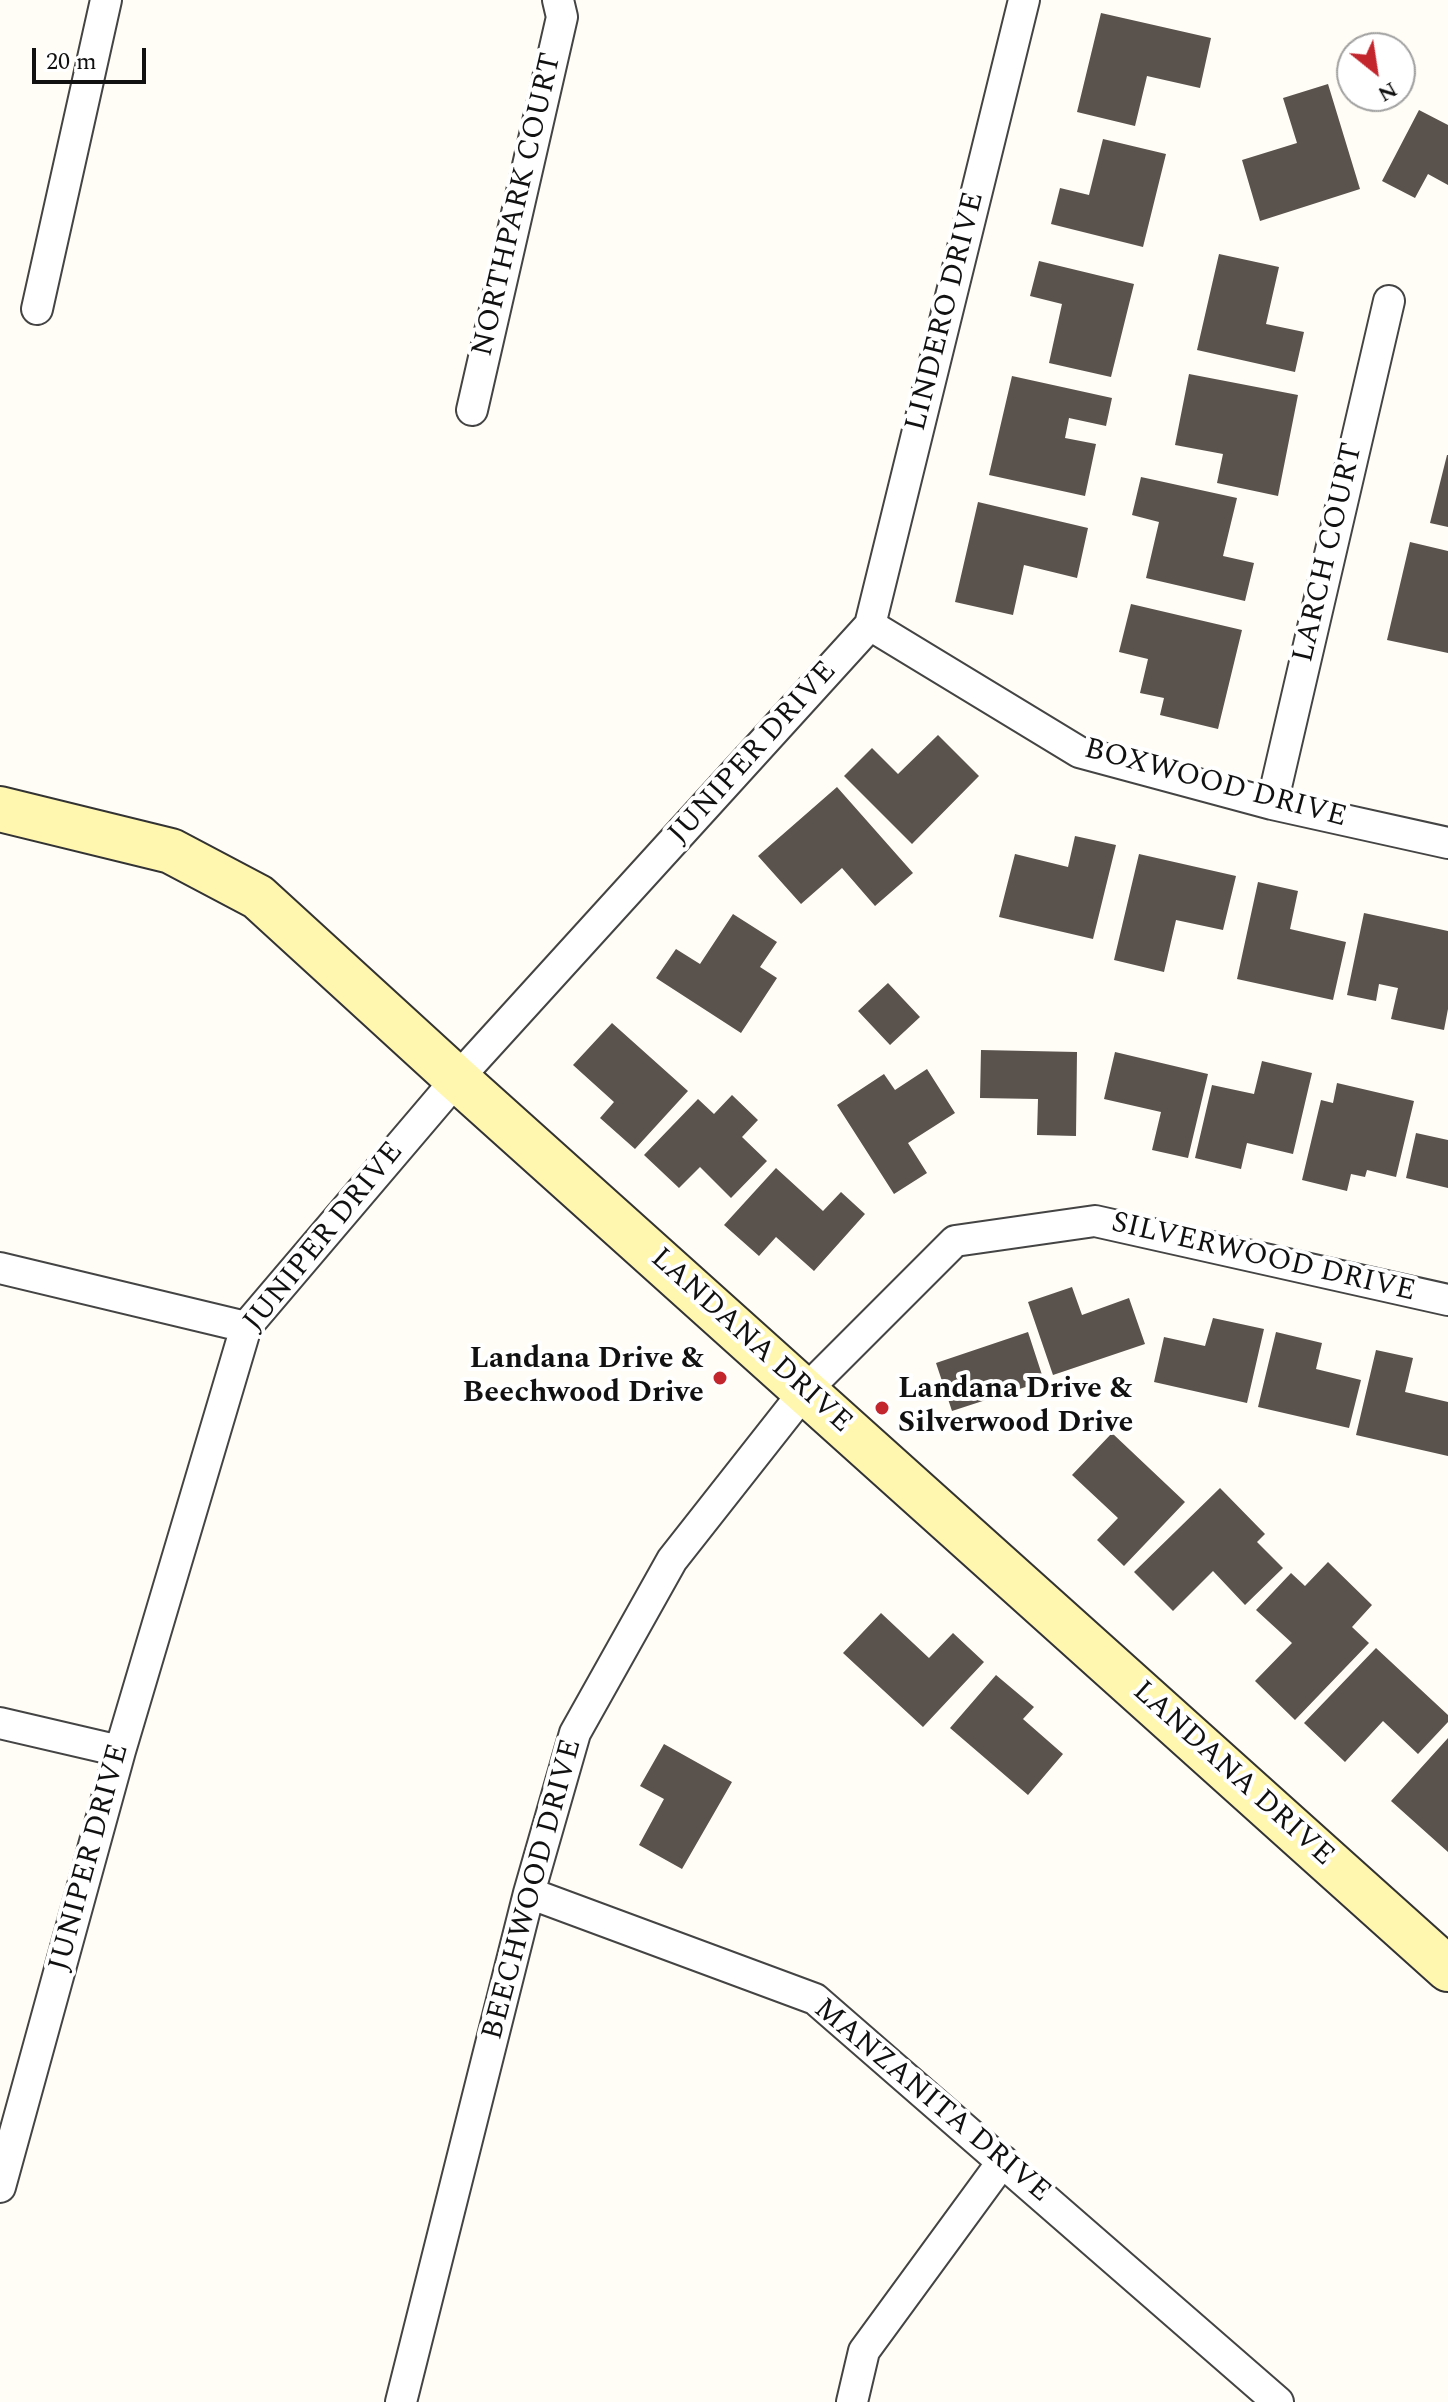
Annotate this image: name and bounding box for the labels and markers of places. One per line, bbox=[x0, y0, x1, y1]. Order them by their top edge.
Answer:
place label: Landana Drive & Beechwood Drive bbox=[462, 1343, 704, 1414]
marker: Landana Drive & Beechwood Drive bbox=[711, 1369, 729, 1387]
place label: Landana Drive & Silverwood Drive bbox=[898, 1373, 1133, 1444]
marker: Landana Drive & Silverwood Drive bbox=[873, 1399, 891, 1417]

